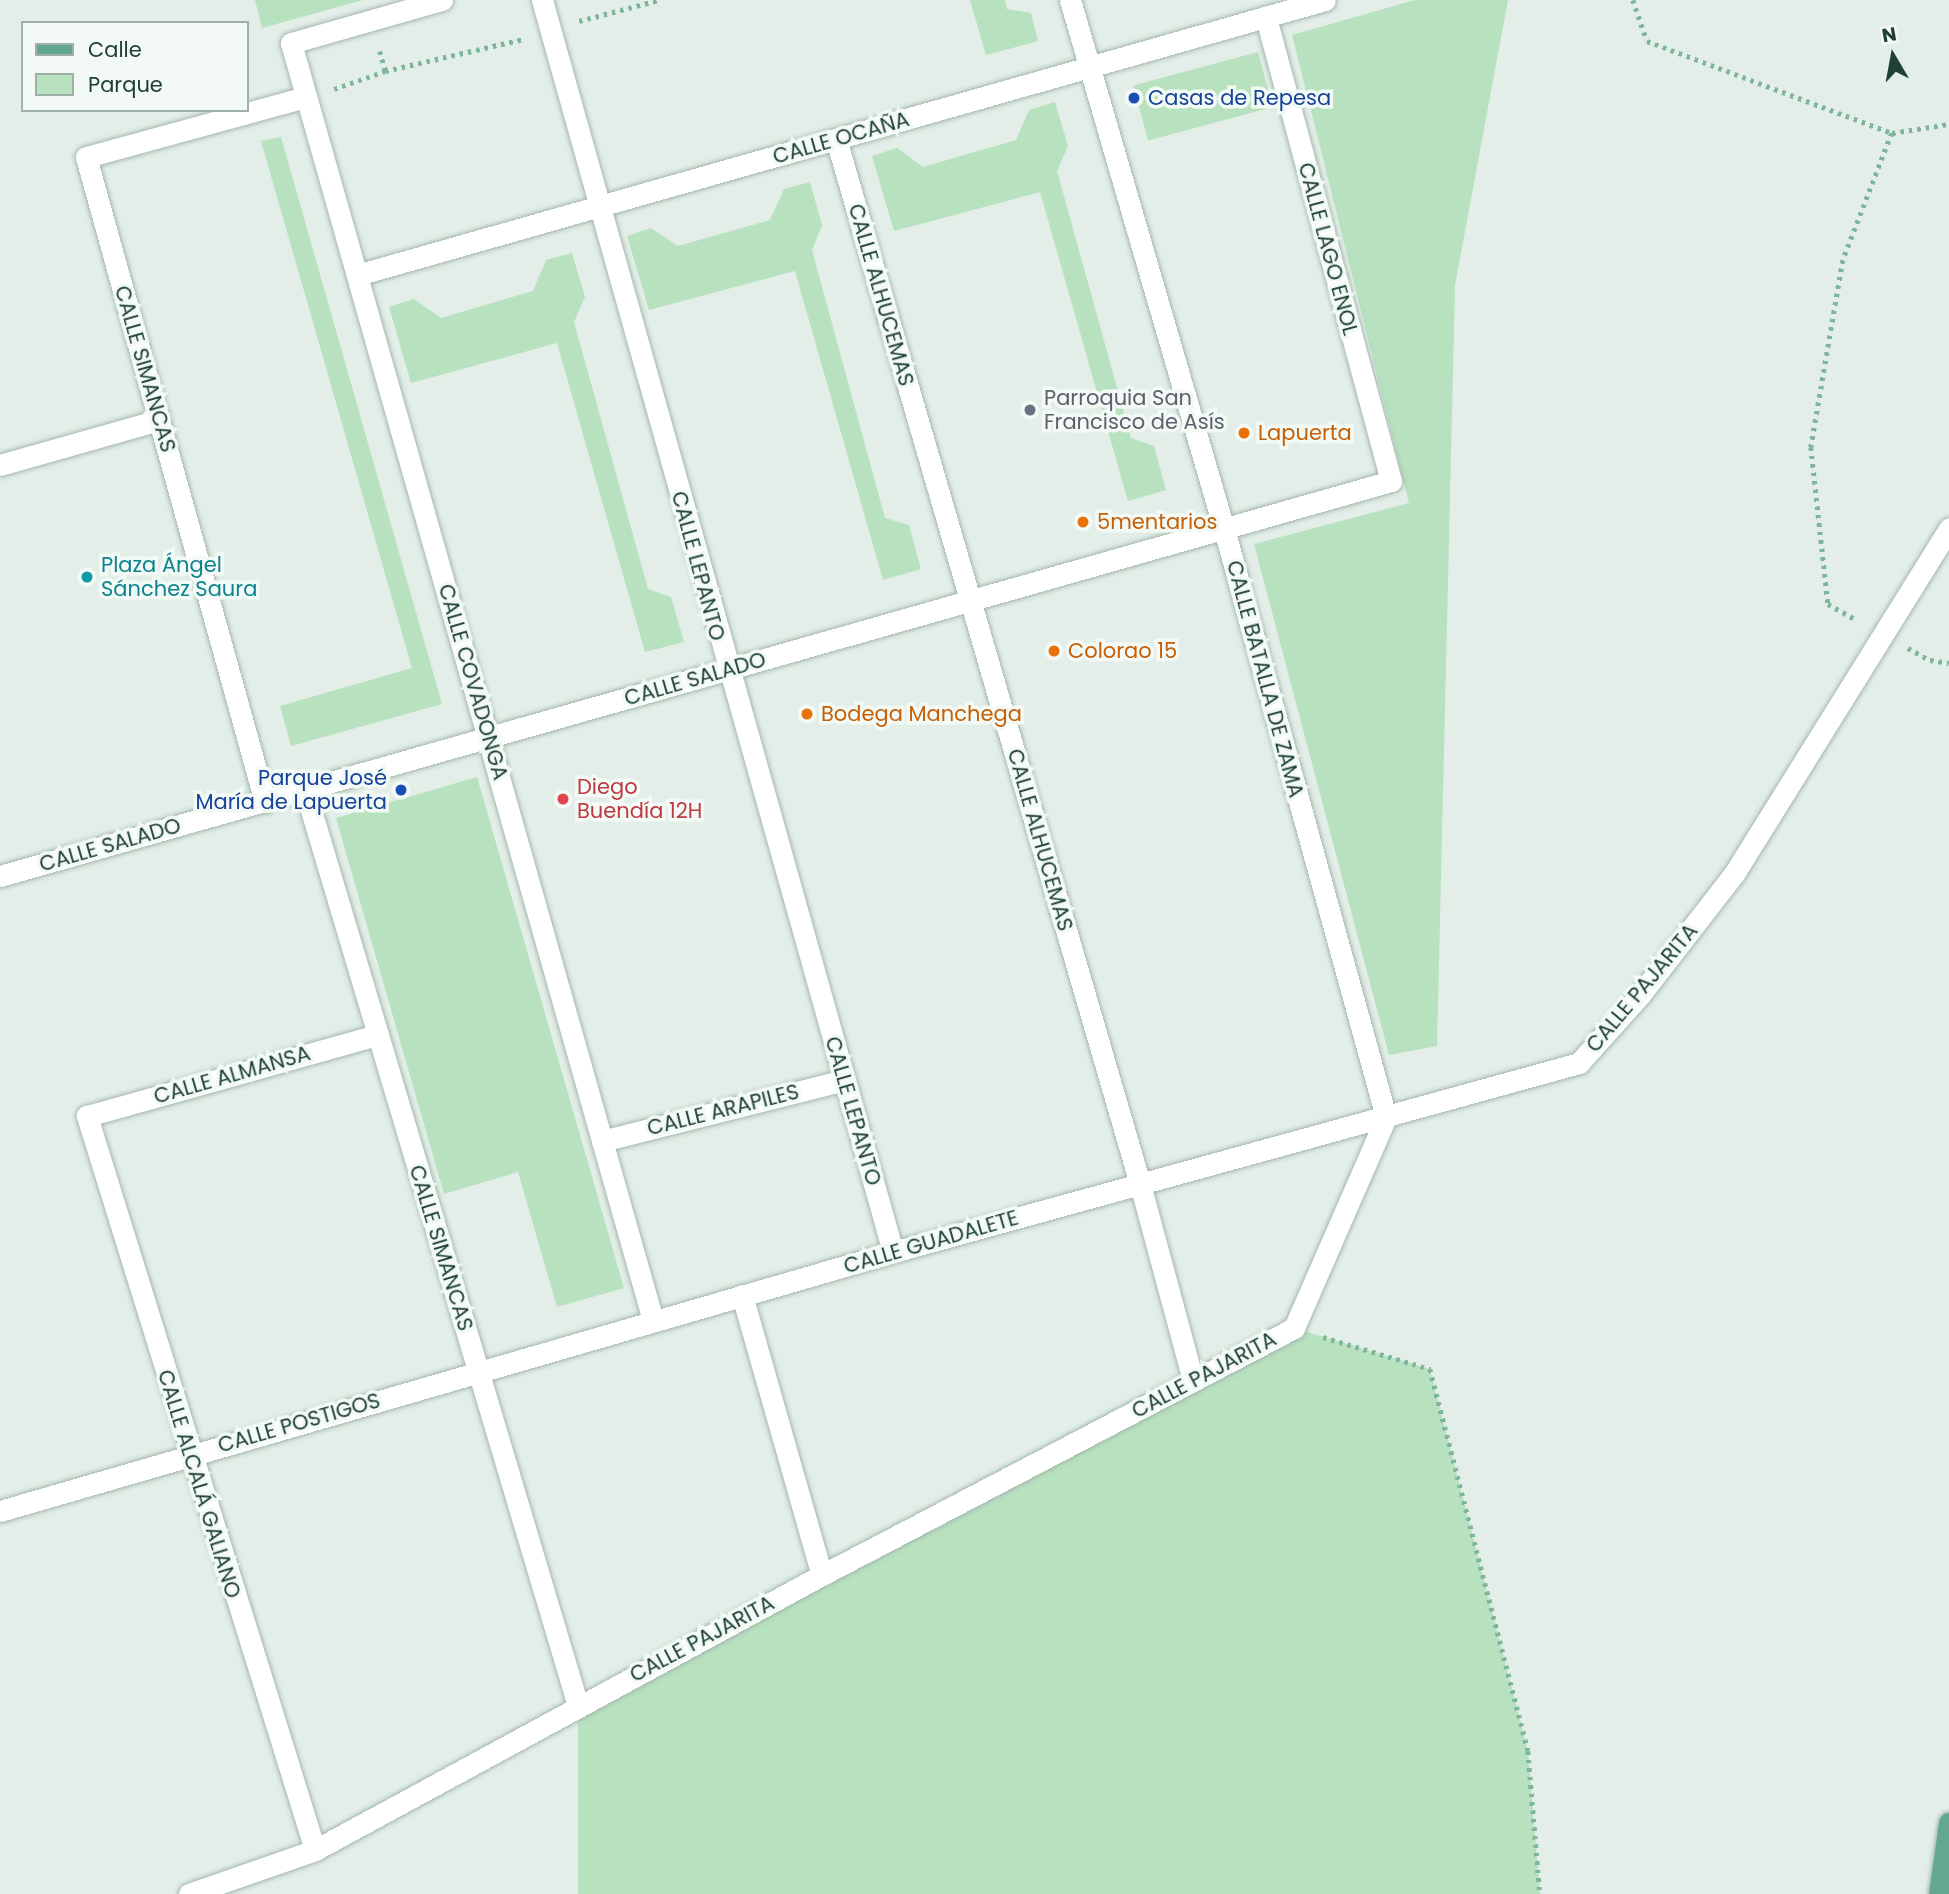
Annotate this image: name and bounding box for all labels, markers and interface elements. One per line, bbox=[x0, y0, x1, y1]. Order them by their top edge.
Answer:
text: N bbox=[1880, 20, 1899, 49]
legend bbox=[21, 21, 248, 112]
north arrow bbox=[1858, 21, 1928, 91]
text: Calle bbox=[88, 35, 142, 64]
text: Parque bbox=[88, 70, 163, 99]
place label: Casas de Repesa bbox=[1148, 85, 1331, 111]
marker: Casas de Repesa bbox=[1126, 90, 1142, 106]
street label: CALLE OCAÑA bbox=[770, 106, 912, 170]
street label: CALLE LAGO ENOL bbox=[1293, 160, 1363, 338]
street label: CALLE ALHUCEMAS bbox=[843, 201, 919, 389]
street label: CALLE SIMANCAS bbox=[109, 283, 181, 455]
place label: Parroquia San Francisco de Asís bbox=[1044, 385, 1225, 435]
marker: Parroquia San Francisco de Asís bbox=[1022, 402, 1038, 418]
place label: Lapuerta bbox=[1258, 420, 1352, 446]
marker: Lapuerta bbox=[1236, 425, 1252, 441]
street label: CALLE LEPANTO bbox=[666, 489, 730, 643]
place label: 5mentarios bbox=[1097, 509, 1218, 535]
marker: 5mentarios bbox=[1075, 514, 1091, 530]
place label: Plaza Ángel Sánchez Saura bbox=[101, 552, 257, 602]
street label: CALLE BATALLA DE ZAMA bbox=[1221, 558, 1309, 800]
marker: Plaza Ángel Sánchez Saura bbox=[79, 569, 95, 585]
street label: CALLE COVADONGA bbox=[433, 581, 513, 783]
place label: Colorao 15 bbox=[1068, 638, 1177, 664]
marker: Colorao 15 bbox=[1046, 643, 1062, 659]
street label: CALLE SALADO bbox=[621, 647, 769, 711]
place label: Bodega Manchega bbox=[821, 701, 1022, 727]
marker: Bodega Manchega bbox=[799, 706, 815, 722]
street label: CALLE ALHUCEMAS bbox=[1002, 746, 1078, 934]
place label: Parque José María de Lapuerta bbox=[196, 765, 387, 815]
place label: Diego Buendía 12H bbox=[577, 774, 702, 824]
marker: Parque José María de Lapuerta bbox=[393, 782, 409, 798]
marker: Diego Buendía 12H bbox=[555, 791, 571, 807]
street label: CALLE SALADO bbox=[36, 813, 184, 877]
street label: CALLE PAJARITA bbox=[1581, 919, 1703, 1057]
street label: CALLE LEPANTO bbox=[820, 1034, 886, 1188]
street label: CALLE ALMANSA bbox=[151, 1041, 313, 1109]
street label: CALLE ARAPILES bbox=[645, 1079, 801, 1141]
street label: CALLE SIMANCAS bbox=[404, 1162, 478, 1334]
street label: CALLE GUADALETE bbox=[841, 1205, 1021, 1279]
street label: CALLE PAJARITA bbox=[1127, 1326, 1281, 1424]
street label: CALLE ALCALÁ GALIANO bbox=[152, 1367, 246, 1601]
street label: CALLE POSTIGOS bbox=[215, 1388, 383, 1458]
street label: CALLE PAJARITA bbox=[625, 1590, 779, 1688]

